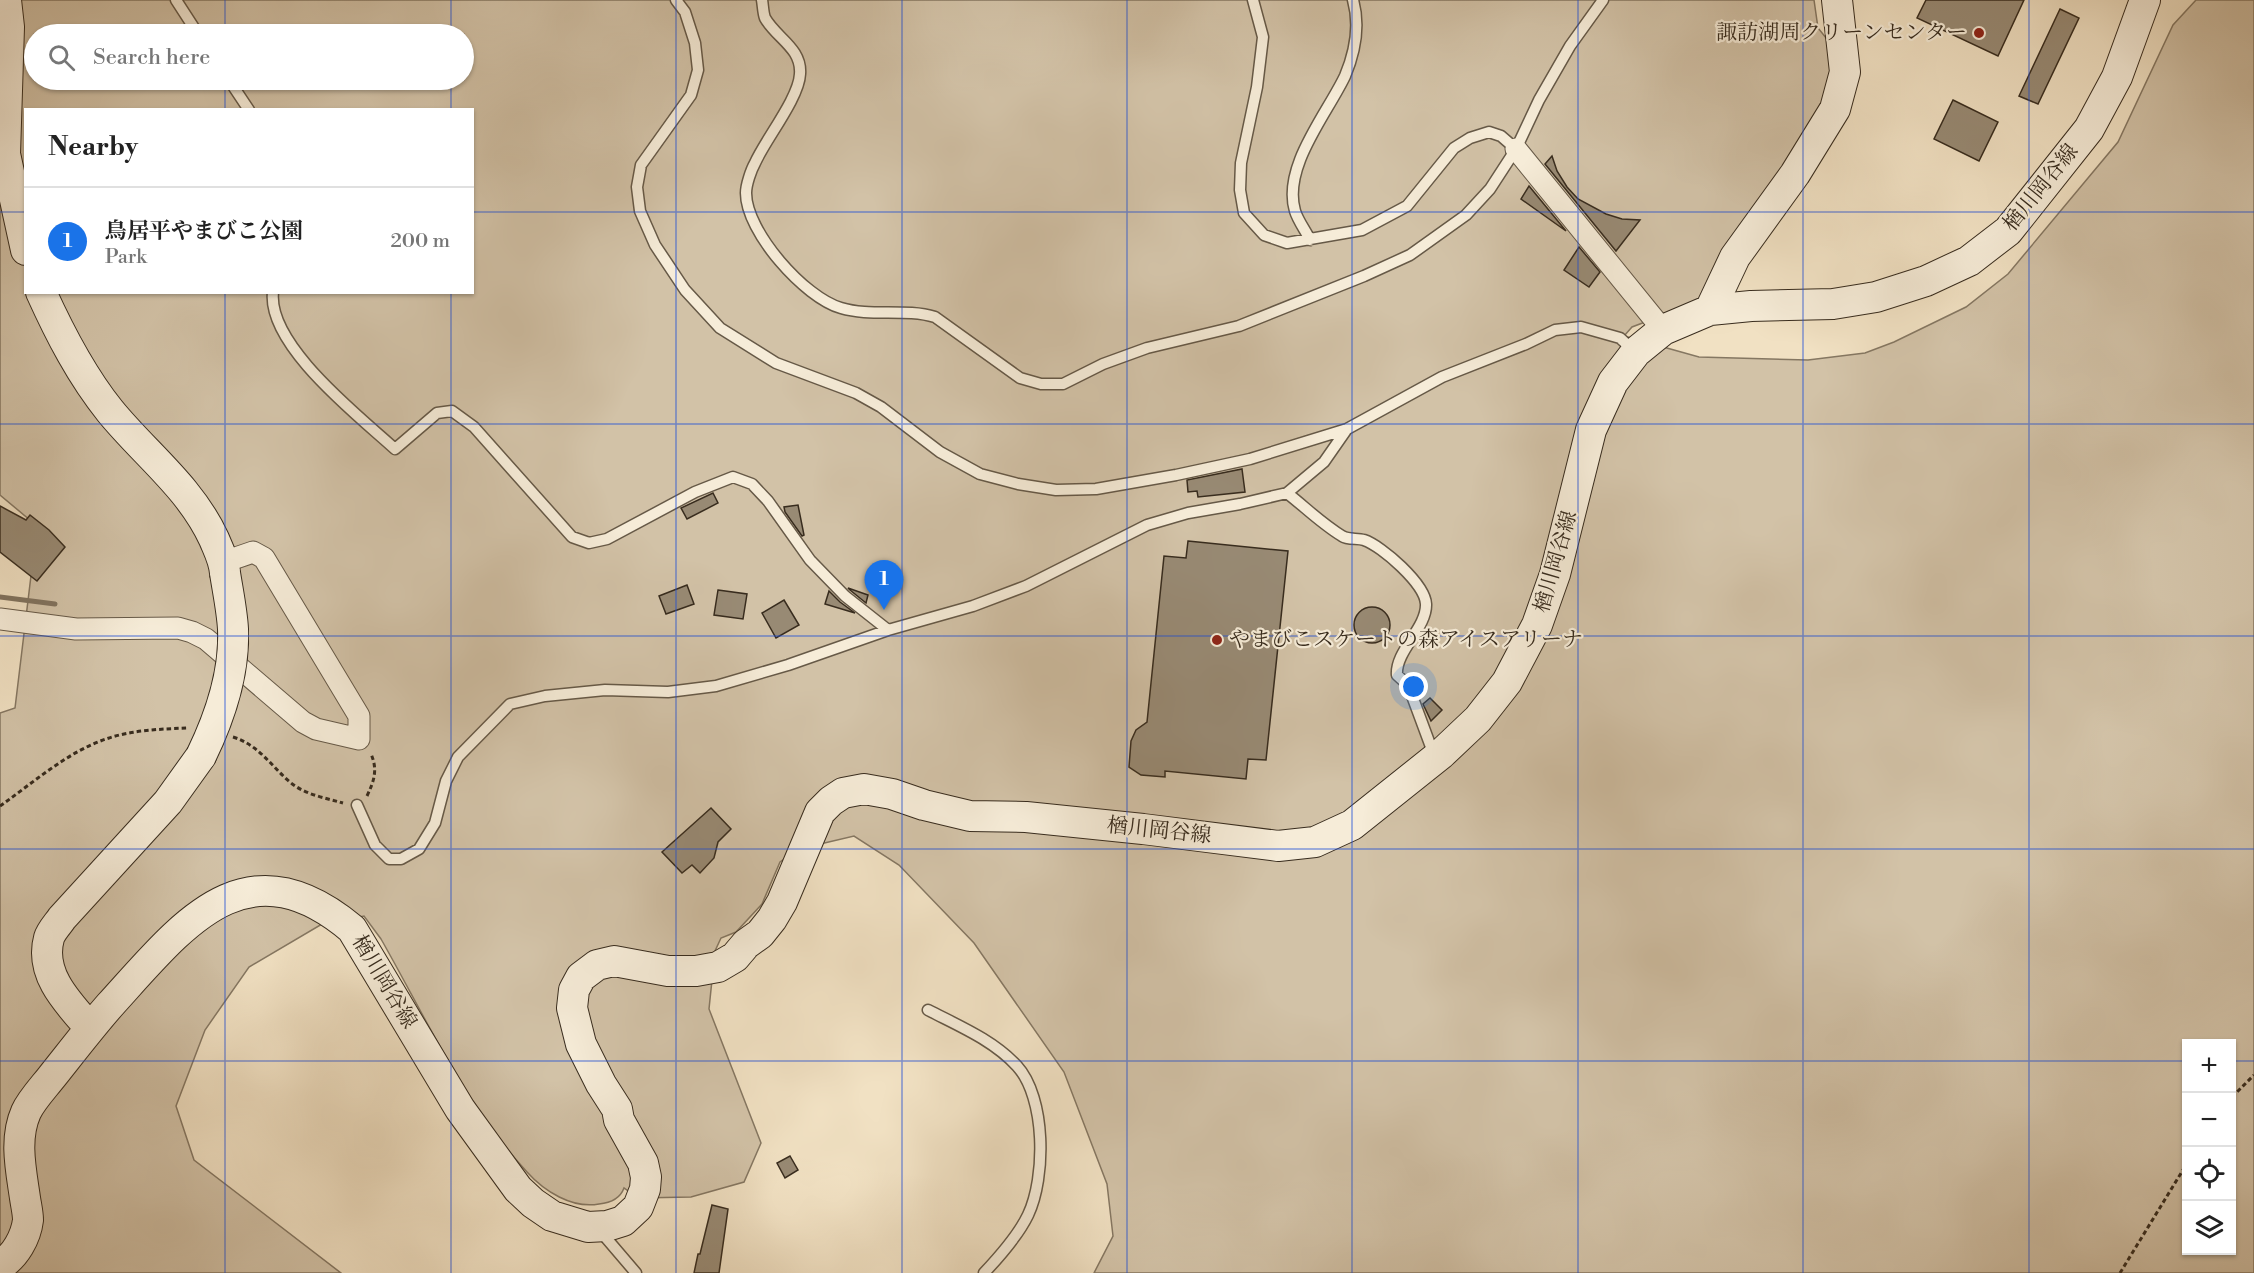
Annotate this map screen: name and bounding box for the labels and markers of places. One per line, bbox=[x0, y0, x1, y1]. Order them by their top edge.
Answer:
place label: 諏訪湖周クリーンセンター bbox=[1716, 20, 1967, 46]
marker: 諏訪湖周クリーンセンター bbox=[1972, 26, 1986, 40]
pin: 1 bbox=[864, 560, 904, 610]
place label: やまびこスケートの森アイスアリーナ bbox=[1229, 627, 1583, 653]
marker: やまびこスケートの森アイスアリーナ bbox=[1210, 633, 1224, 647]

